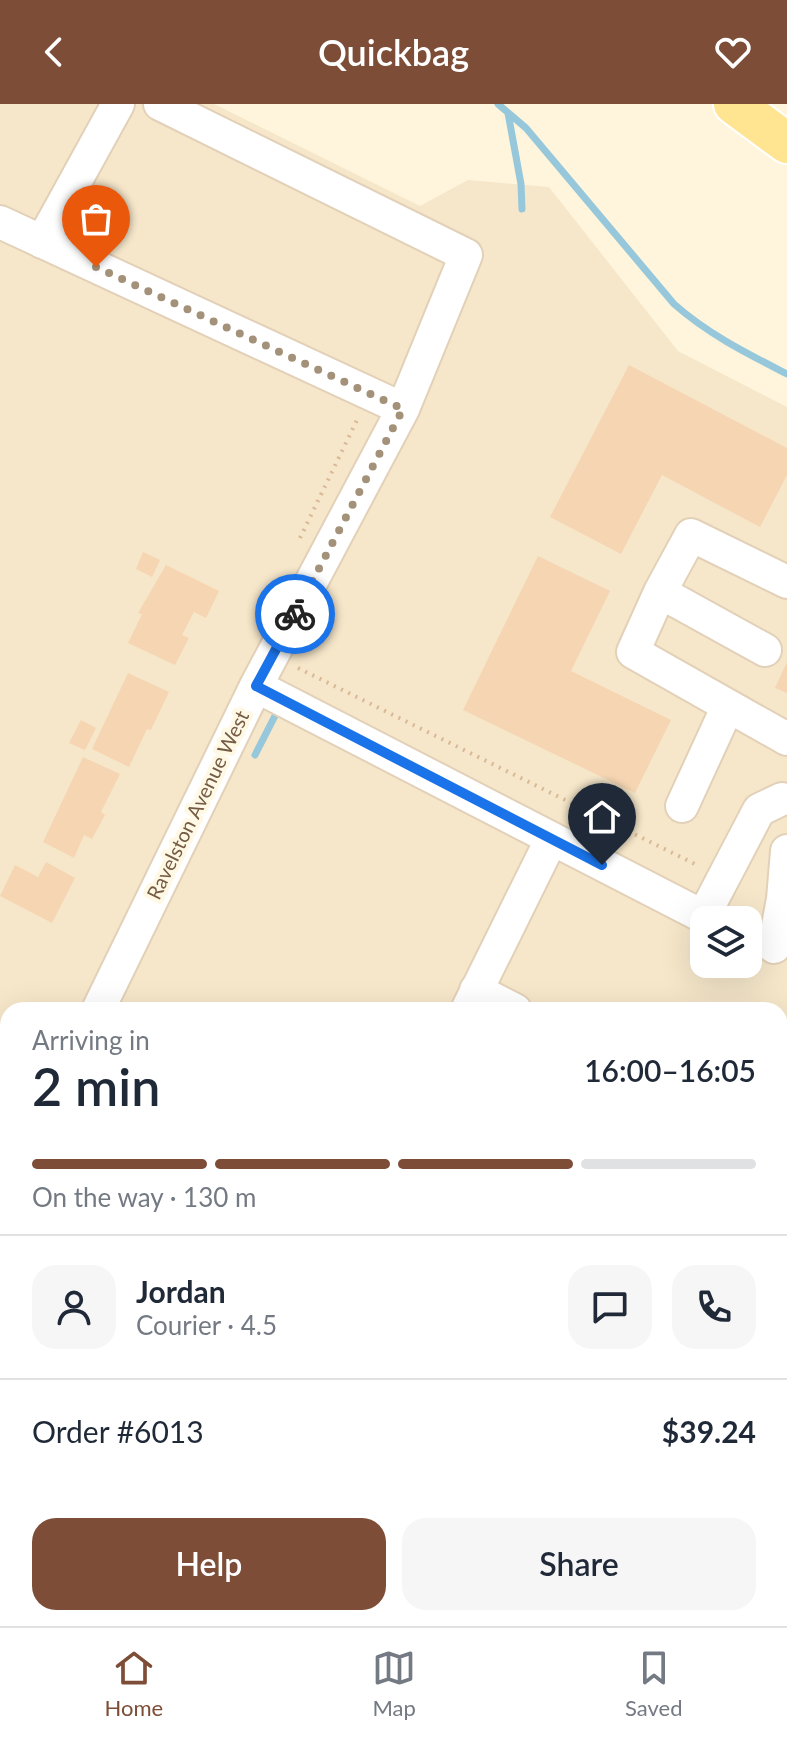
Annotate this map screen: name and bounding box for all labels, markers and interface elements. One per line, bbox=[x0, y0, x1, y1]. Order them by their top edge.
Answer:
icon: back bbox=[32, 30, 76, 74]
text: Quickbag bbox=[318, 30, 469, 74]
icon: heart bbox=[711, 30, 755, 74]
pin bbox=[62, 185, 130, 267]
icon: bag bbox=[74, 197, 118, 241]
courier bbox=[255, 574, 335, 654]
icon: bike bbox=[273, 592, 317, 636]
street label: Ravelston Avenue West bbox=[141, 706, 253, 903]
pin bbox=[568, 783, 636, 865]
icon: home bbox=[580, 795, 624, 839]
map controls bbox=[690, 906, 762, 978]
button: layers bbox=[690, 906, 762, 978]
text: Arriving in bbox=[32, 1024, 150, 1056]
text: 16:00–16:05 bbox=[584, 1052, 756, 1088]
text: 2 min bbox=[32, 1055, 160, 1117]
text: On the way · 130 m bbox=[32, 1181, 256, 1213]
button: person bbox=[32, 1265, 116, 1349]
button: chat bbox=[568, 1265, 652, 1349]
button: phone bbox=[672, 1265, 756, 1349]
text: Jordan bbox=[136, 1273, 226, 1309]
text: Courier · 4.5 bbox=[136, 1309, 277, 1341]
text: Order #6013 bbox=[32, 1413, 204, 1449]
text: $39.24 bbox=[662, 1413, 756, 1449]
button: Help bbox=[32, 1518, 386, 1610]
button: Share bbox=[402, 1518, 756, 1610]
tab: Home bbox=[104, 1646, 163, 1721]
tab: Map bbox=[372, 1646, 416, 1721]
tab: Saved bbox=[625, 1646, 682, 1721]

